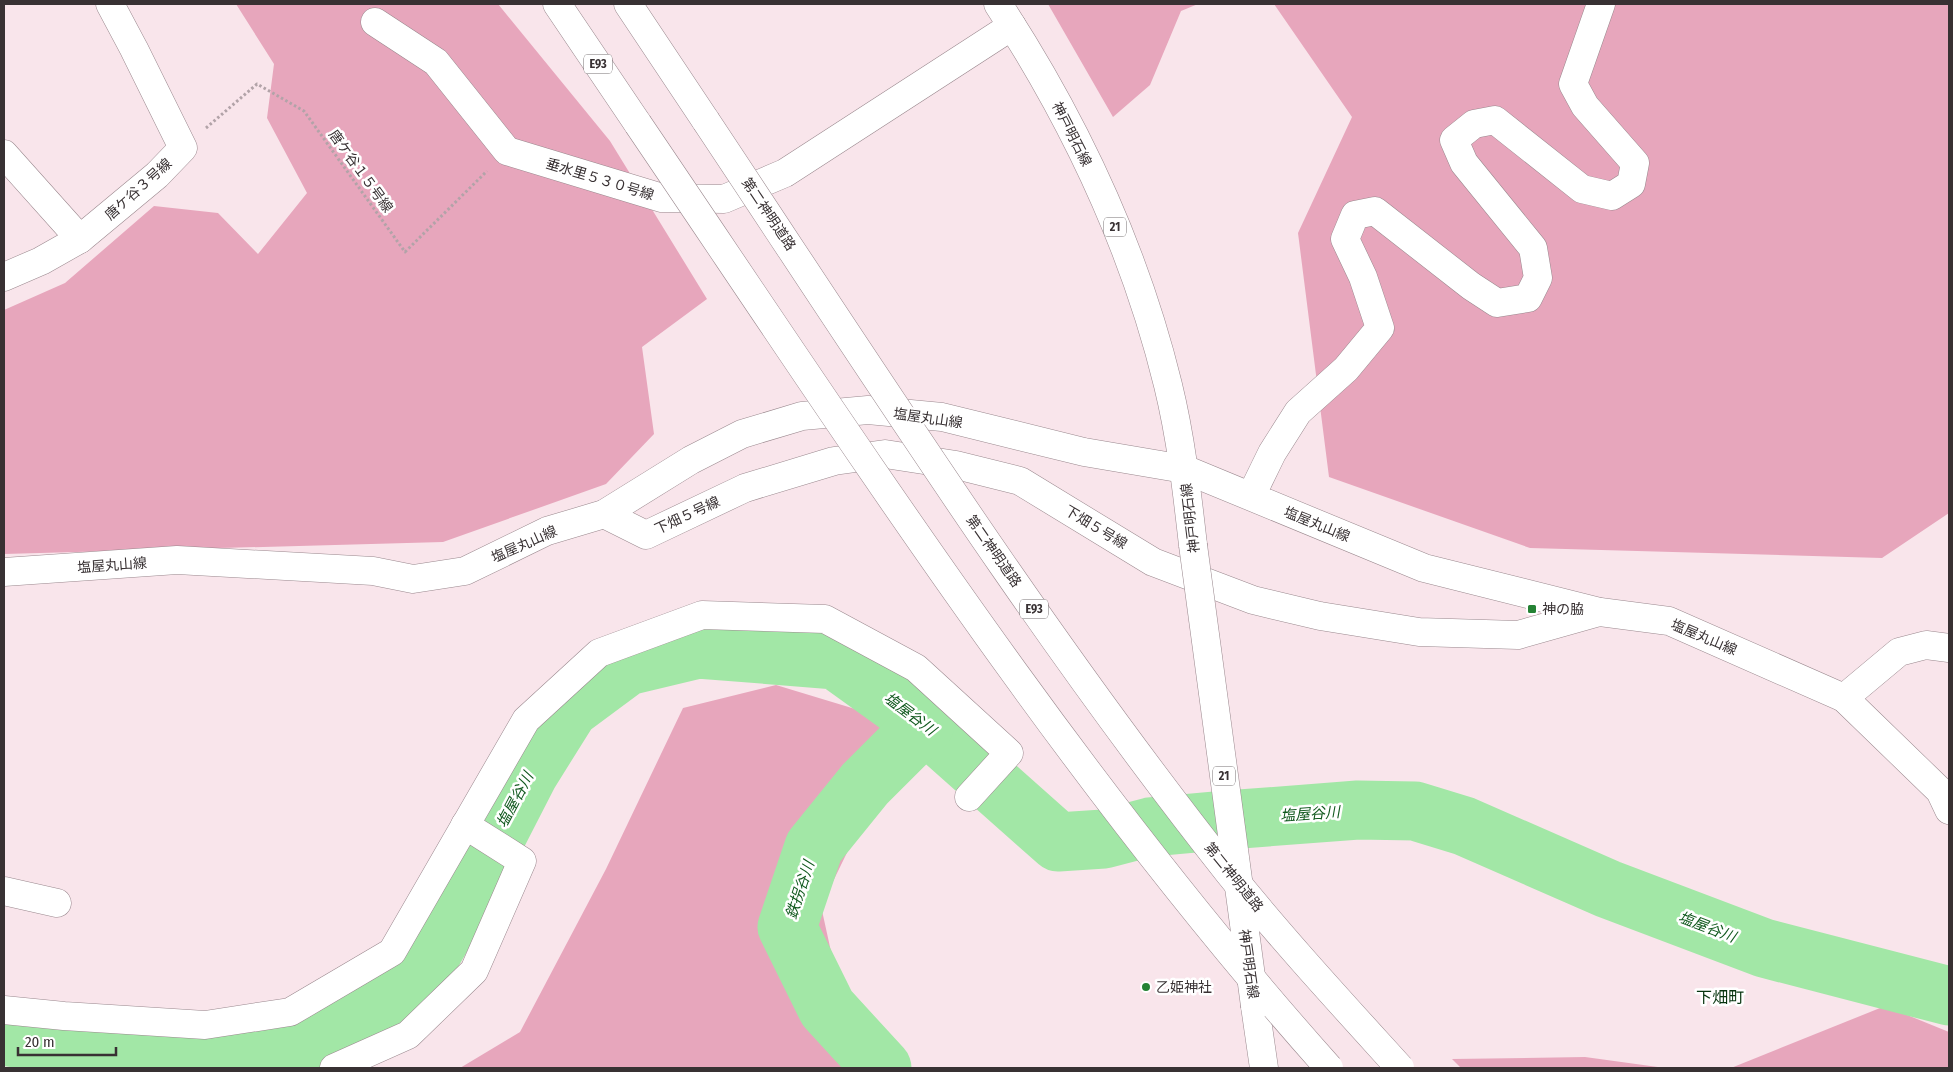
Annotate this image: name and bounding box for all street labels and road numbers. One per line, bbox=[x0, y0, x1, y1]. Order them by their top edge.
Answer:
road number: E93 bbox=[584, 54, 612, 74]
street label: 神戸明石線 bbox=[1048, 99, 1095, 169]
street label: 唐ケ谷１５号線 bbox=[325, 127, 396, 216]
street label: 唐ケ谷３号線 bbox=[101, 155, 175, 224]
street label: 垂水里５３０号線 bbox=[544, 155, 656, 204]
street label: 第二神明道路 bbox=[738, 175, 799, 254]
road number: 21 bbox=[1104, 218, 1126, 236]
street label: 塩屋丸山線 bbox=[892, 405, 964, 432]
street label: 神戸明石線 bbox=[1178, 482, 1203, 554]
street label: 下畑５号線 bbox=[652, 493, 723, 538]
street label: 下畑５号線 bbox=[1061, 502, 1130, 553]
street label: 塩屋丸山線 bbox=[1281, 503, 1352, 545]
street label: 第二神明道路 bbox=[963, 512, 1025, 591]
street label: 塩屋丸山線 bbox=[489, 522, 560, 566]
street label: 塩屋丸山線 bbox=[77, 555, 148, 576]
road number: E93 bbox=[1020, 600, 1048, 618]
street label: 塩屋丸山線 bbox=[1668, 616, 1739, 659]
road number: 21 bbox=[1213, 766, 1235, 786]
street label: 第二神明道路 bbox=[1201, 839, 1267, 915]
street label: 神戸明石線 bbox=[1235, 928, 1262, 1000]

